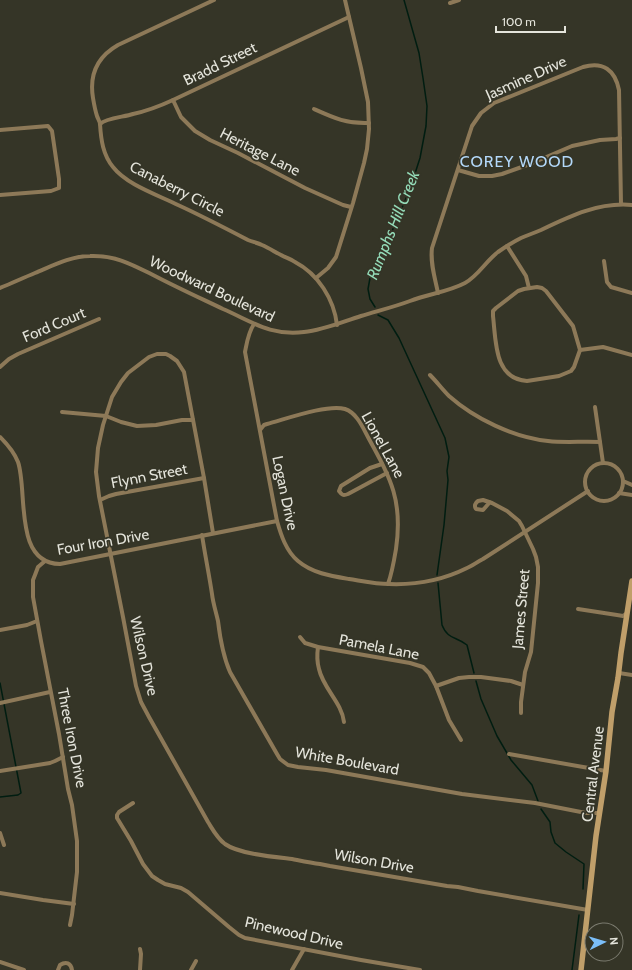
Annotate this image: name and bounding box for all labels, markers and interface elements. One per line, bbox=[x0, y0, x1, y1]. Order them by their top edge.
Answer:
scale bar bbox=[496, 8, 565, 34]
text: 100 m bbox=[502, 14, 536, 29]
street label: Bradd Street bbox=[180, 39, 260, 89]
street label: Jasmine Drive bbox=[482, 52, 569, 104]
street label: Heritage Lane bbox=[217, 124, 303, 180]
district label: COREY WOOD bbox=[460, 152, 574, 171]
street label: Canaberry Circle bbox=[127, 157, 228, 221]
water label: Rumphs Hill Creek bbox=[362, 167, 424, 282]
street label: Woodward Boulevard bbox=[146, 252, 278, 326]
street label: Ford Court bbox=[20, 304, 88, 346]
street label: Lionel Lane bbox=[358, 409, 409, 481]
street label: Logan Drive bbox=[268, 454, 302, 532]
street label: Flynn Street bbox=[109, 460, 189, 492]
street label: Four Iron Drive bbox=[55, 525, 151, 559]
street label: James Street bbox=[508, 568, 533, 651]
street label: Wilson Drive bbox=[126, 615, 162, 698]
street label: Pamela Lane bbox=[337, 630, 421, 664]
street label: Three Iron Drive bbox=[54, 687, 91, 790]
street label: Central Avenue bbox=[578, 725, 608, 823]
street label: White Boulevard bbox=[294, 743, 400, 779]
street label: Wilson Drive bbox=[333, 845, 416, 877]
street label: Pinewood Drive bbox=[243, 913, 345, 953]
north arrow bbox=[584, 922, 624, 962]
text: N bbox=[607, 937, 621, 946]

